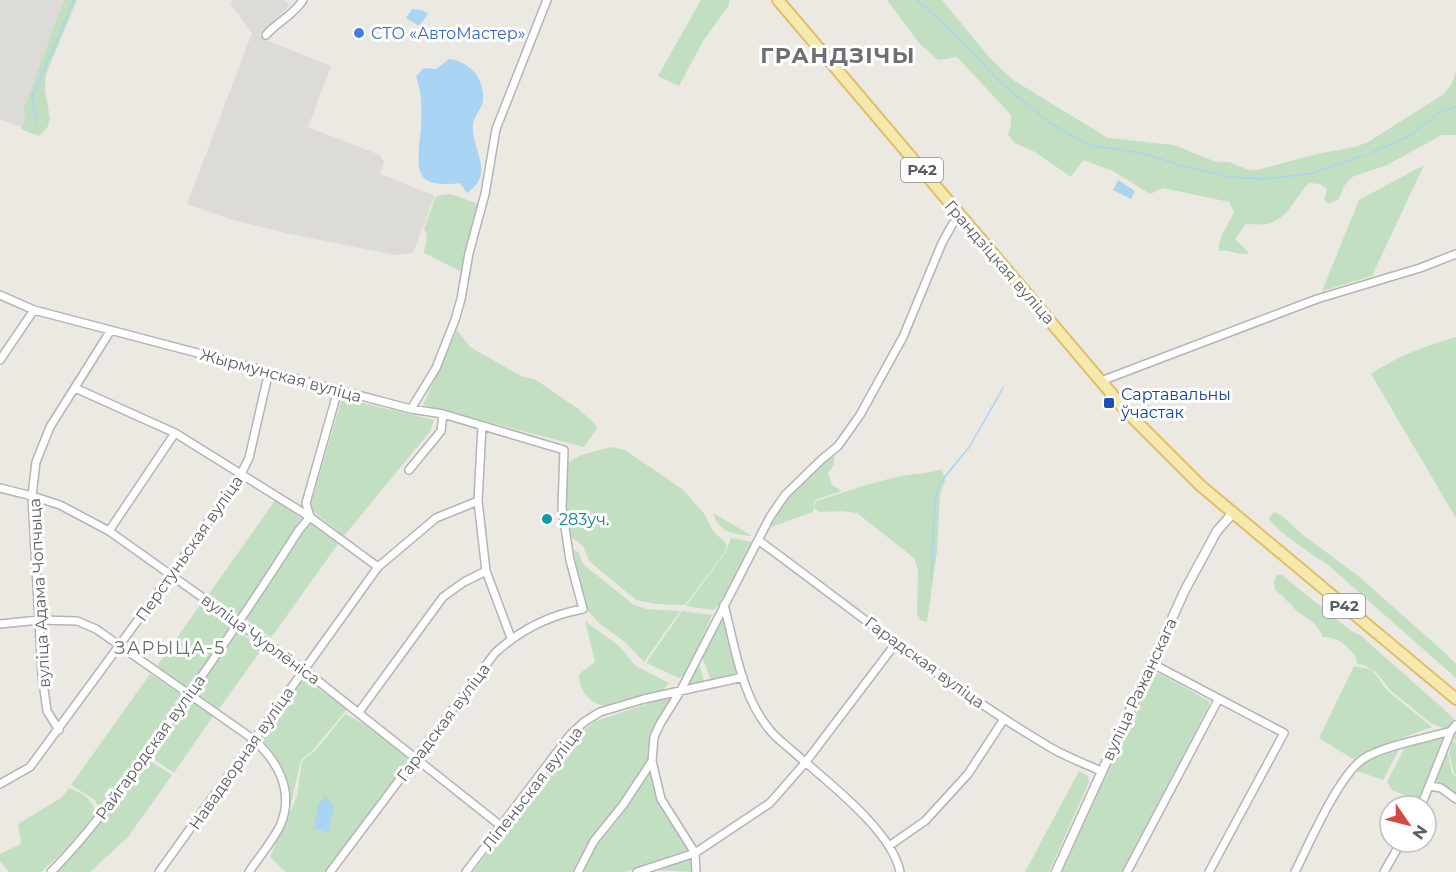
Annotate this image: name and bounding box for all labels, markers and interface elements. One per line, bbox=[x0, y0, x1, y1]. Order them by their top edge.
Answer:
place label: СТО «АвтоМастер» bbox=[371, 24, 525, 43]
marker: СТО «АвтоМастер» bbox=[352, 26, 366, 40]
district label: ГРАНДЗІЧЫ bbox=[760, 42, 916, 69]
road number: Р42 bbox=[901, 158, 943, 182]
street label: Грандзіцкая вуліца bbox=[941, 196, 1059, 328]
street label: Жырмунская вуліца bbox=[198, 345, 364, 406]
place label: Сартавальны ўчастак bbox=[1120, 385, 1231, 422]
marker: Сартавальны ўчастак bbox=[1102, 396, 1116, 410]
street label: Перстуньская вуліца bbox=[132, 472, 247, 625]
street label: вуліца Адама Чопчыца bbox=[25, 498, 54, 688]
place label: 283уч. bbox=[559, 510, 609, 529]
marker: 283уч. bbox=[540, 512, 554, 526]
street label: вуліца Чурлёніса bbox=[198, 590, 324, 689]
road number: Р42 bbox=[1323, 594, 1365, 618]
street label: Гарадская вуліца bbox=[861, 613, 988, 712]
street label: вуліца Ражанскага bbox=[1098, 615, 1181, 764]
district label: ЗАРЫЦА-5 bbox=[114, 637, 226, 659]
street label: Гарадская вуліца bbox=[393, 659, 494, 785]
street label: Райгародская вуліца bbox=[91, 671, 209, 823]
street label: Навадворная вуліца bbox=[185, 683, 298, 833]
street label: Ліпеньская вуліца bbox=[478, 723, 587, 854]
north arrow bbox=[1378, 794, 1438, 854]
text: N bbox=[1408, 822, 1431, 843]

